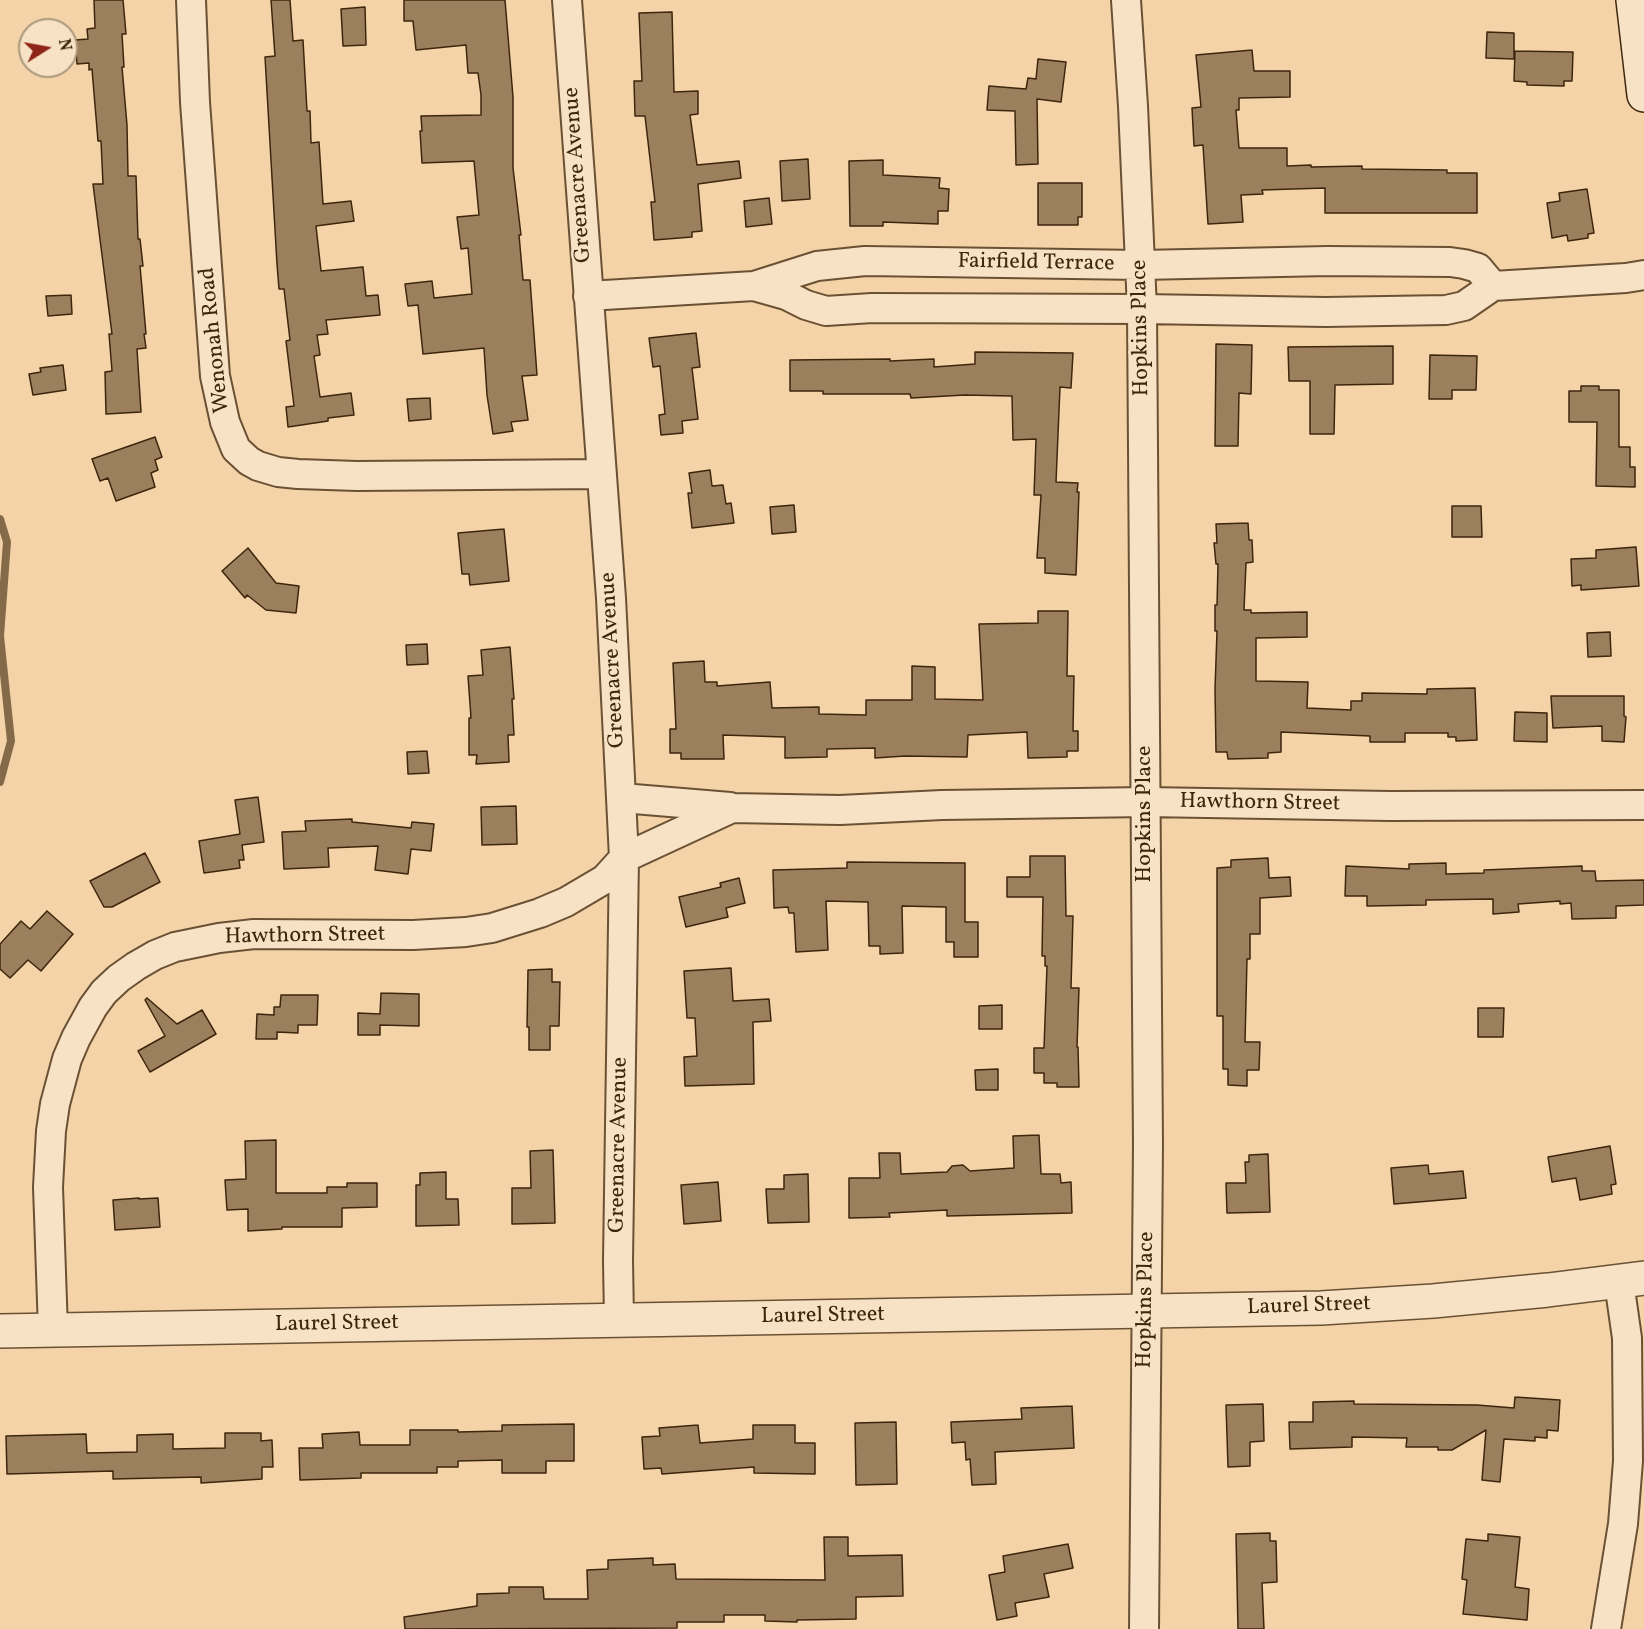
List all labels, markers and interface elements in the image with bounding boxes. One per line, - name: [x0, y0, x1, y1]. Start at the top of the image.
- north arrow: [18, 18, 78, 78]
- text: N: [52, 37, 76, 53]
- street label: Greenacre Avenue: [560, 86, 598, 264]
- street label: Fairfield Terrace: [957, 249, 1115, 279]
- street label: Hopkins Place: [1128, 259, 1156, 397]
- street label: Wenonah Road: [195, 266, 237, 414]
- street label: Greenacre Avenue: [596, 571, 632, 749]
- street label: Hopkins Place: [1133, 746, 1159, 882]
- street label: Hawthorn Street: [1179, 789, 1341, 819]
- street label: Hawthorn Street: [224, 922, 386, 952]
- street label: Greenacre Avenue: [605, 1057, 635, 1233]
- street label: Hopkins Place: [1133, 1231, 1161, 1369]
- street label: Laurel Street: [1247, 1292, 1371, 1322]
- street label: Laurel Street: [761, 1303, 885, 1331]
- street label: Laurel Street: [275, 1311, 399, 1339]

